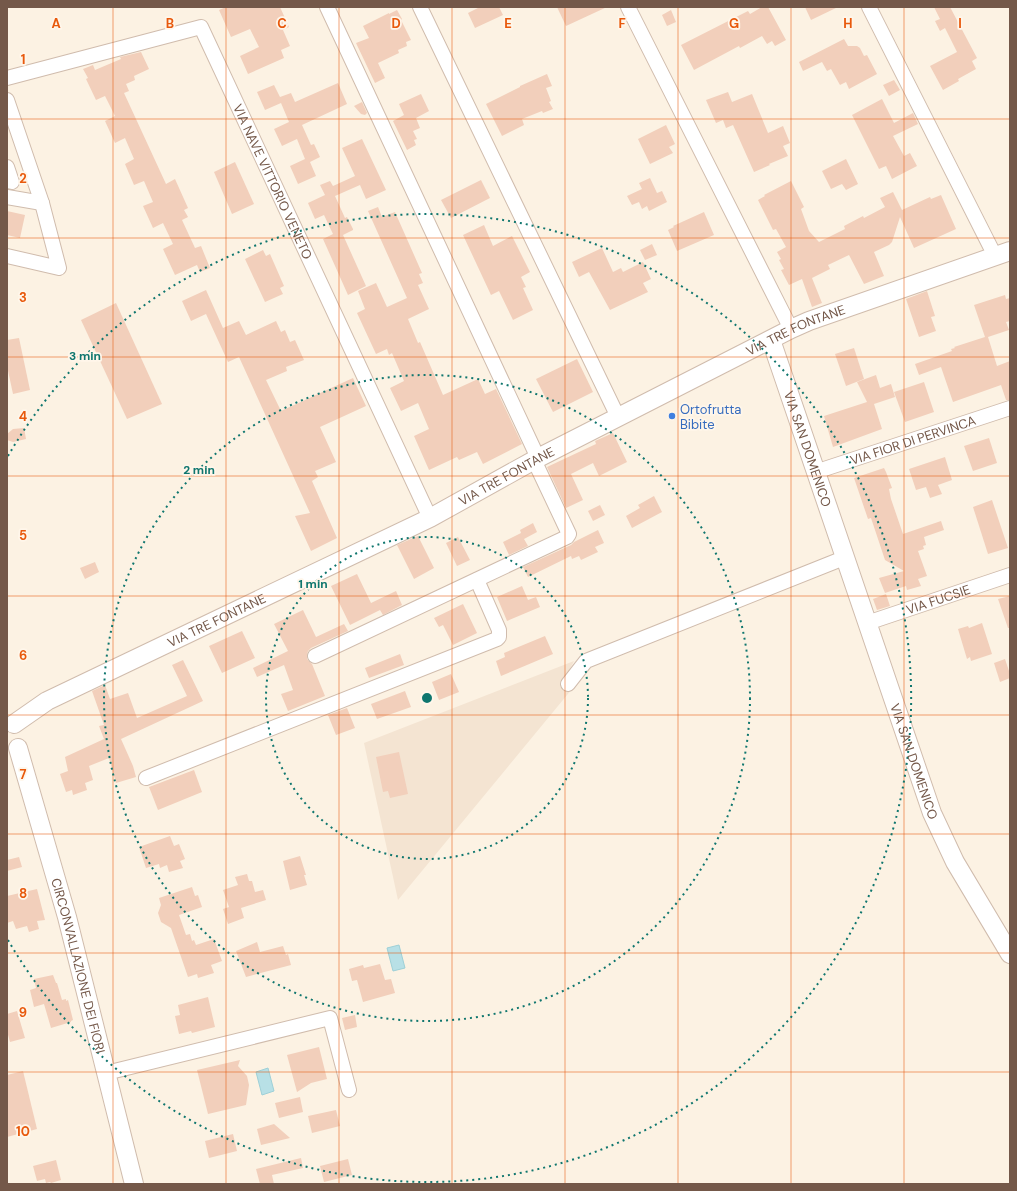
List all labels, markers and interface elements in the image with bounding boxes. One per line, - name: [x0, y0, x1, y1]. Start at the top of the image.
- text: A: [51, 15, 61, 32]
- text: B: [166, 15, 174, 32]
- text: C: [277, 15, 287, 32]
- text: D: [391, 15, 401, 32]
- text: E: [504, 15, 512, 32]
- text: F: [618, 15, 626, 32]
- text: G: [729, 15, 739, 32]
- text: H: [843, 15, 853, 32]
- text: I: [958, 15, 962, 32]
- text: 1: [21, 51, 25, 68]
- street label: VIA NAVE VITTORIO VENETO: [230, 101, 317, 262]
- text: 2: [19, 170, 27, 187]
- text: 3: [19, 289, 27, 306]
- street label: VIA TRE FONTANE: [743, 301, 847, 359]
- text: 3 min: [69, 348, 101, 364]
- street label: VIA SAN DOMENICO: [780, 389, 836, 509]
- place label: Ortofrutta Bibite: [680, 401, 741, 433]
- text: 4: [19, 408, 27, 425]
- marker: Ortofrutta Bibite: [667, 411, 677, 421]
- street label: VIA FIOR DI PERVINCA: [848, 411, 978, 468]
- street label: VIA TRE FONTANE: [455, 443, 557, 509]
- text: 2 min: [183, 462, 215, 478]
- text: 5: [19, 527, 27, 544]
- text: 1 min: [298, 576, 328, 592]
- street label: VIA FUCSIE: [904, 580, 972, 618]
- street label: VIA TRE FONTANE: [164, 589, 268, 651]
- text: 6: [19, 647, 27, 664]
- centre of rings: [420, 691, 434, 705]
- street label: VIA SAN DOMENICO: [887, 701, 942, 822]
- text: 7: [20, 766, 27, 783]
- street label: CIRCONVALLAZIONE DEI FIORI: [48, 876, 109, 1055]
- text: 8: [19, 885, 27, 902]
- text: 9: [19, 1004, 27, 1021]
- text: 10: [16, 1123, 30, 1140]

